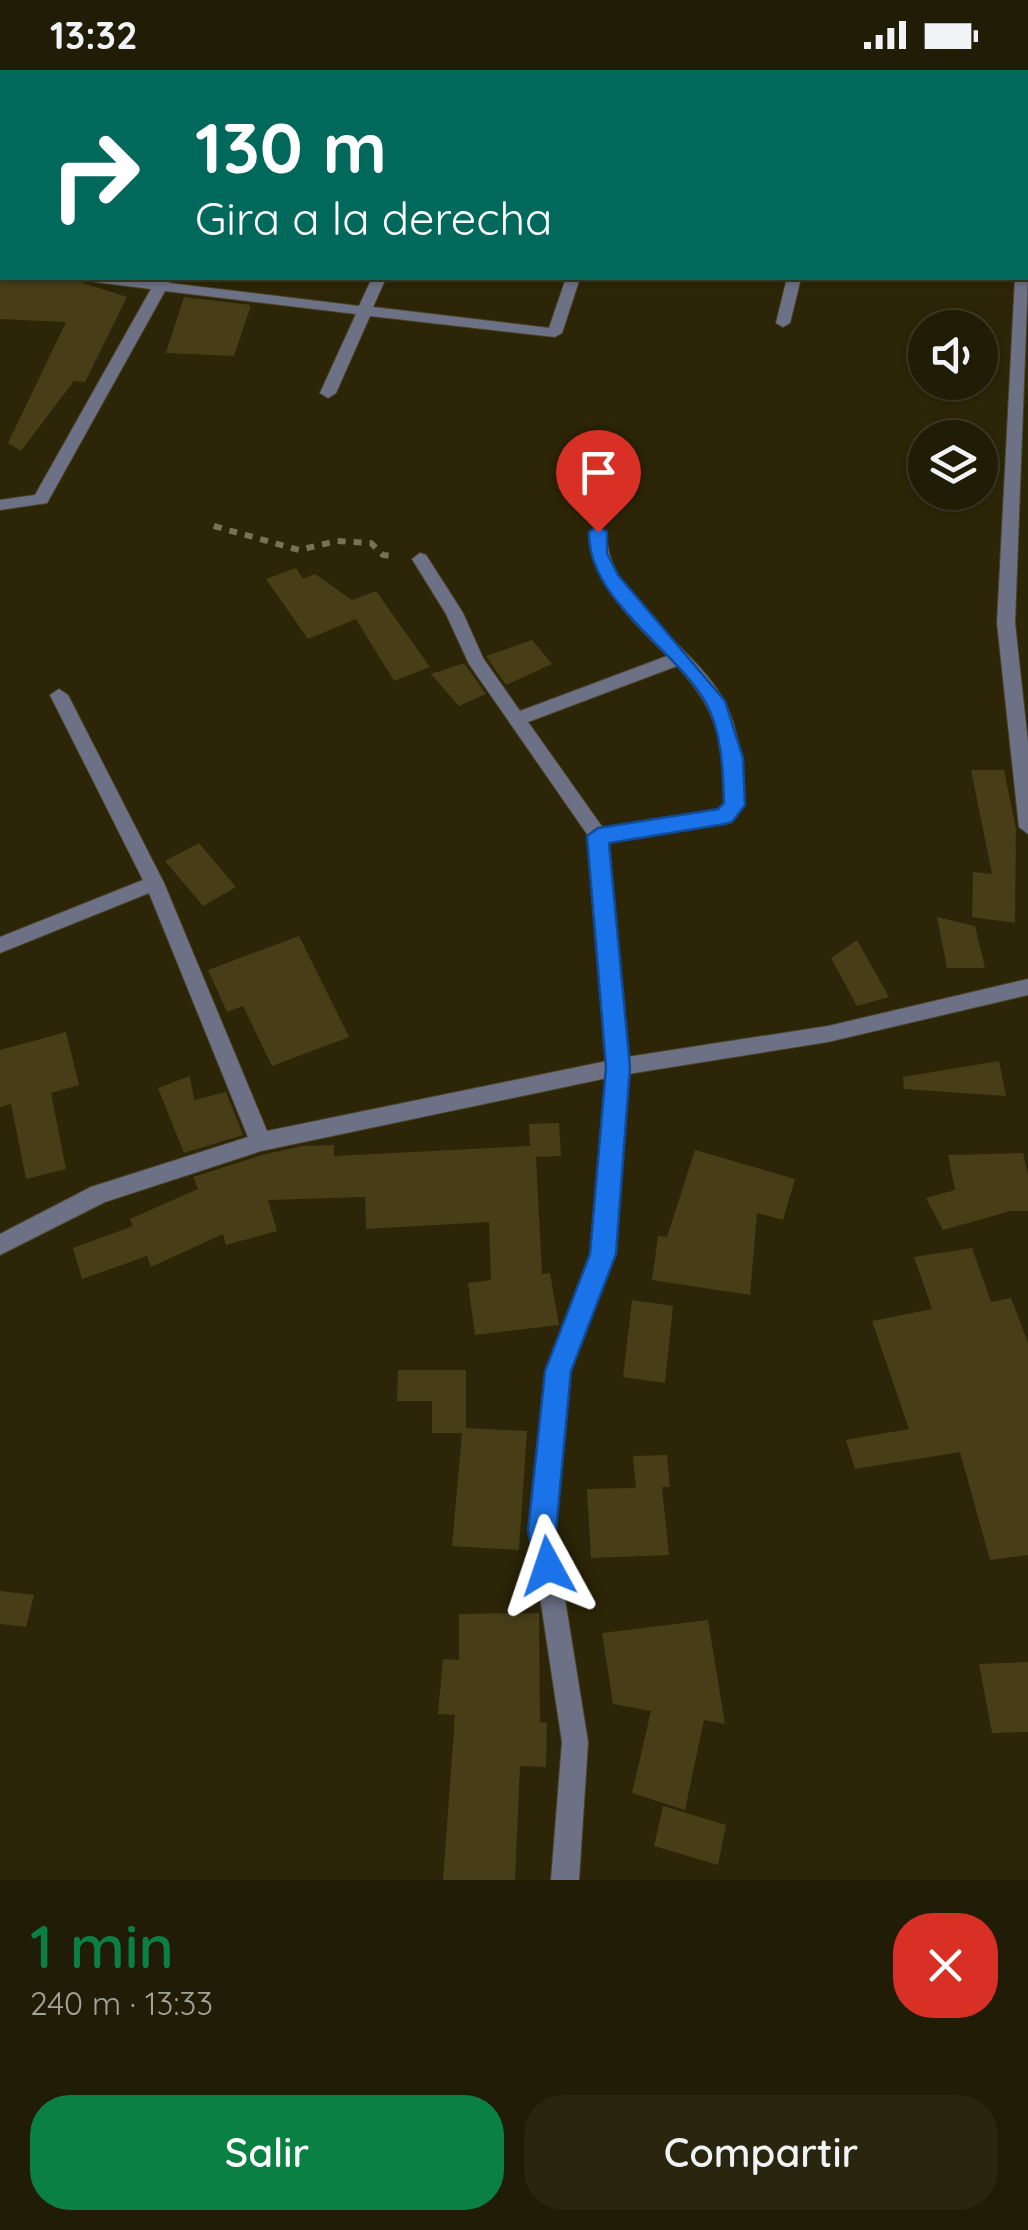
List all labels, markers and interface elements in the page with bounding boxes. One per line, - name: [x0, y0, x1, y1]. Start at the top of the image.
- text: 13:32: [50, 11, 138, 59]
- text: 130 m: [195, 103, 387, 191]
- icon: right: [30, 110, 160, 240]
- text: Gira a la derecha: [195, 190, 552, 246]
- map controls: [908, 310, 998, 510]
- button: sound: [908, 310, 998, 400]
- button: layers: [908, 420, 998, 510]
- pin: [556, 430, 641, 533]
- icon: arrive: [571, 445, 626, 500]
- position arrow: [496, 1514, 600, 1618]
- text: 1 min: [30, 1908, 174, 1983]
- button: close: [893, 1913, 998, 2018]
- text: 240 m · 13:33: [30, 1983, 213, 2023]
- button: Salir: [30, 2095, 504, 2210]
- button: Compartir: [524, 2095, 998, 2210]

